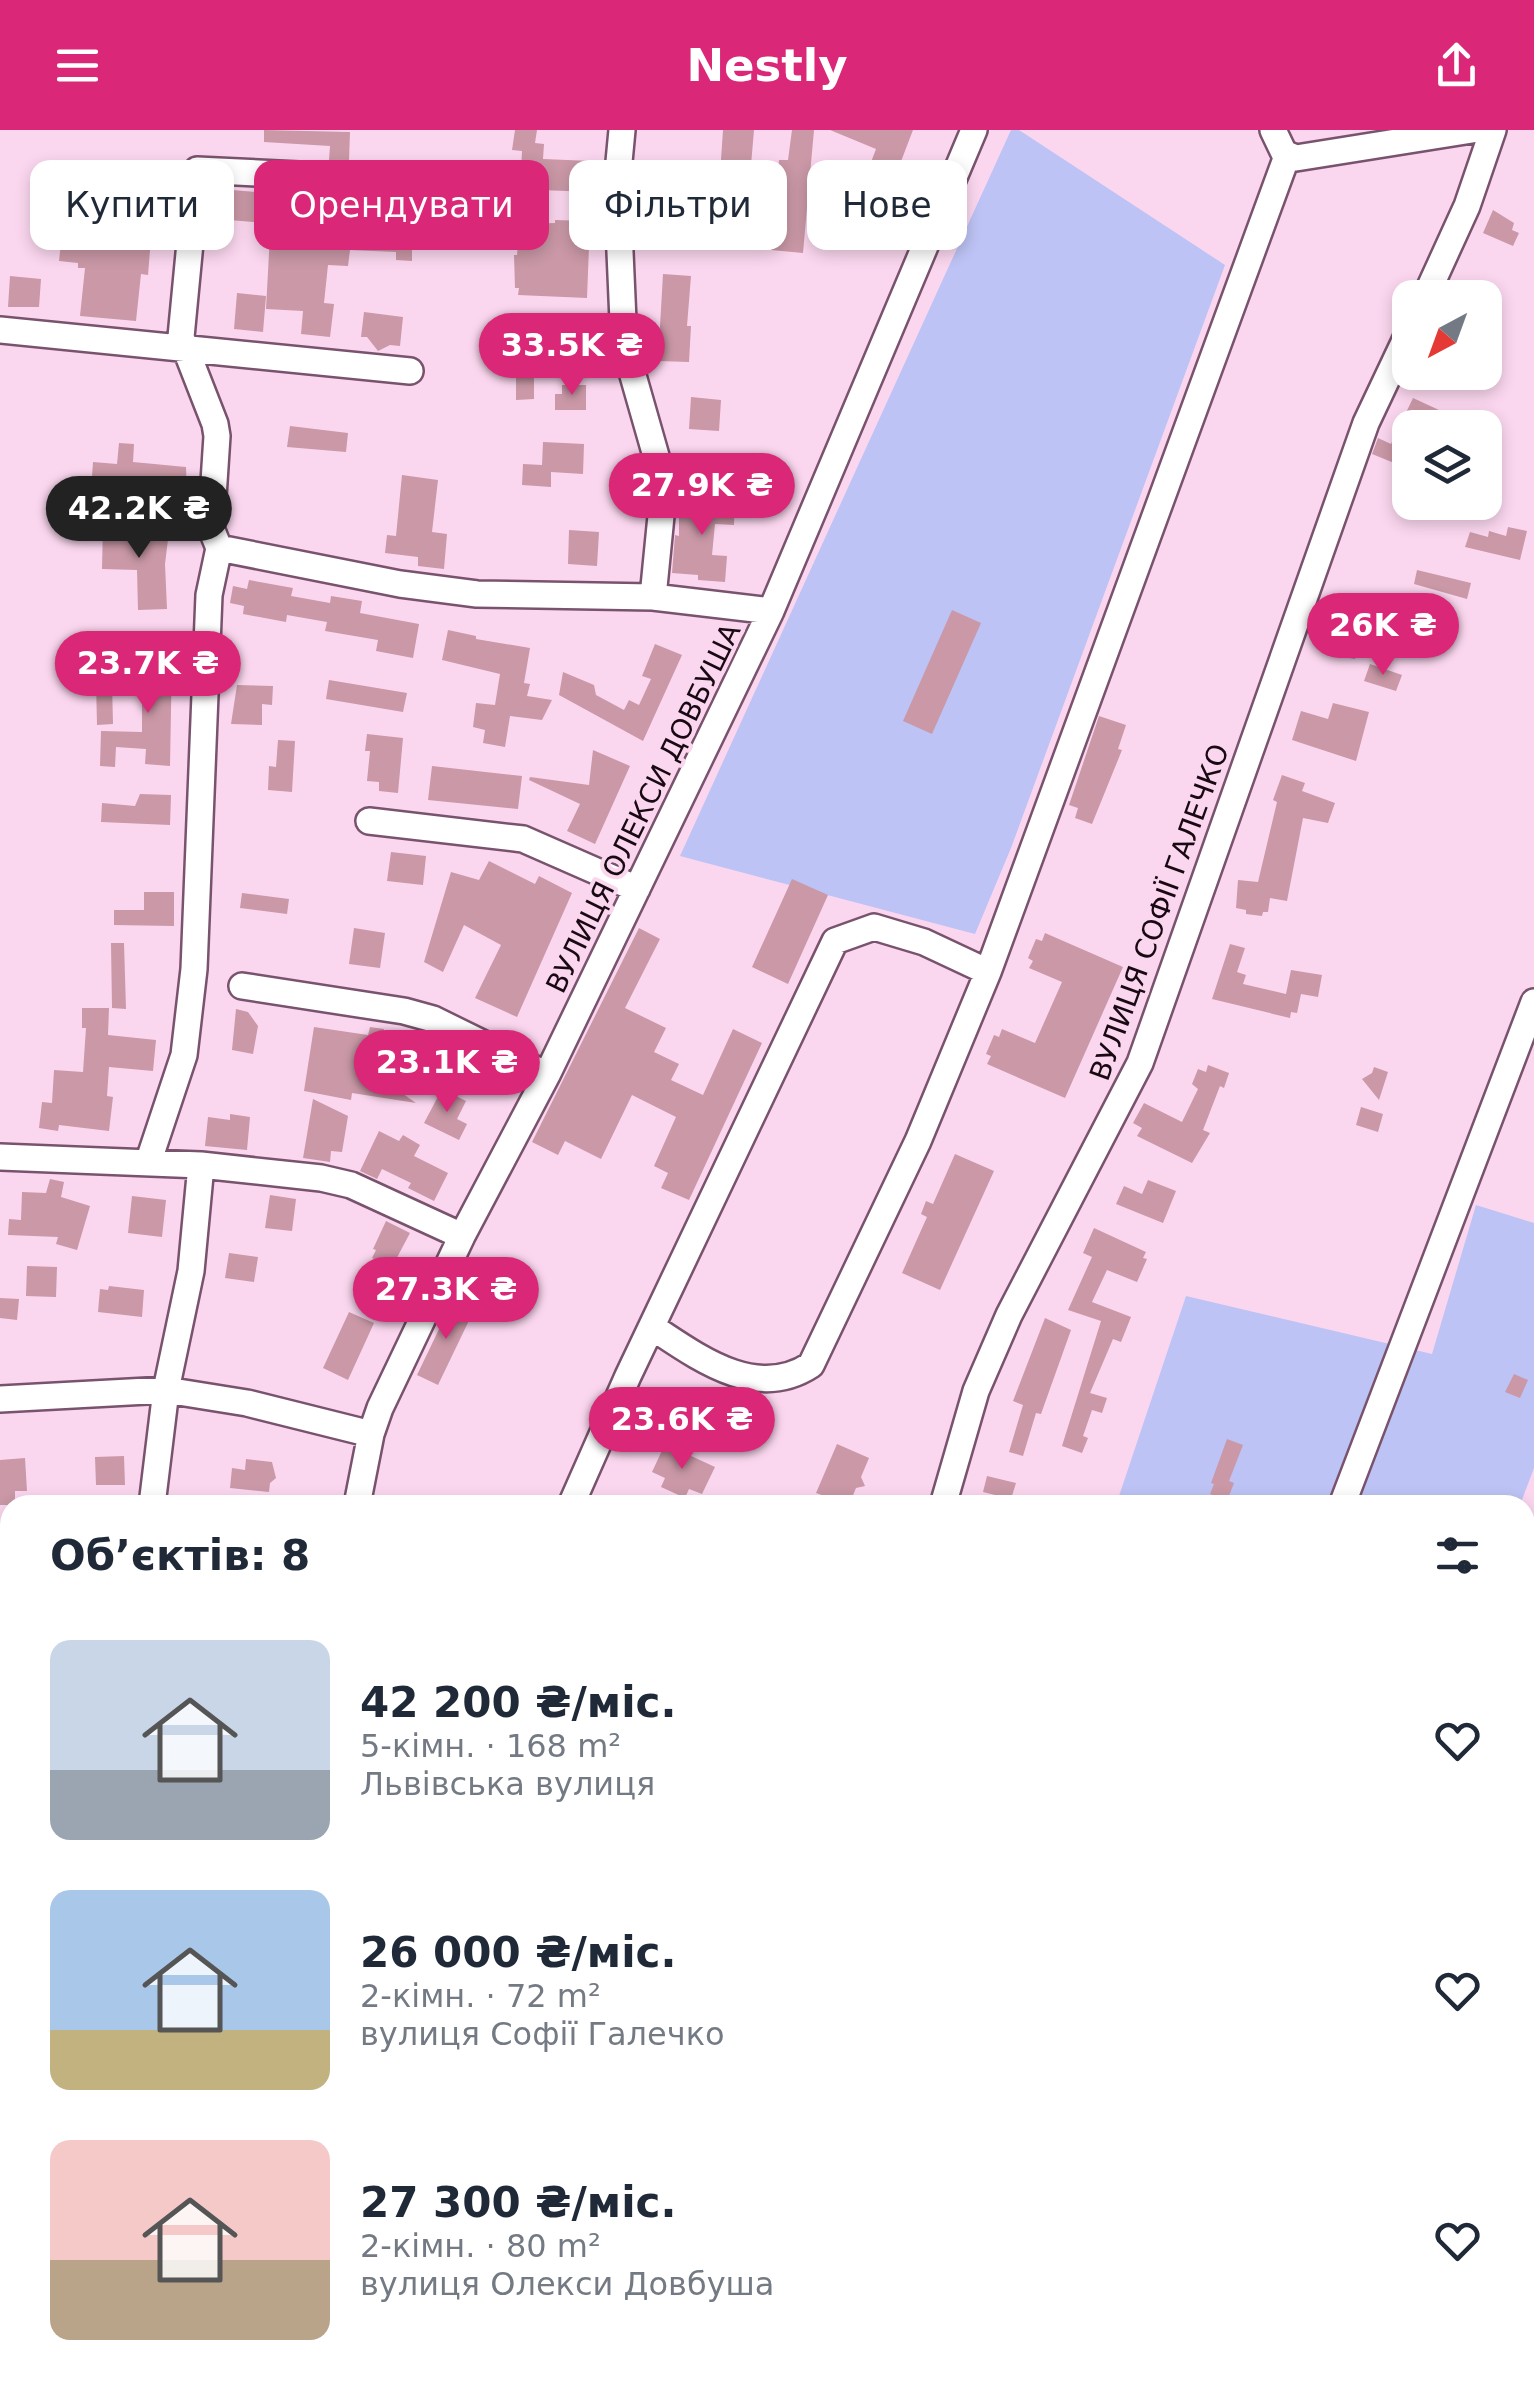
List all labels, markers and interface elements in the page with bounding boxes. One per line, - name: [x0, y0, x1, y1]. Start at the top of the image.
- icon: menu: [50, 38, 105, 93]
- icon: share: [1429, 38, 1484, 93]
- text: Nestly: [686, 39, 848, 92]
- chip: Купити: [30, 160, 234, 250]
- chip: Орендувати: [254, 160, 549, 250]
- chip: Фільтри: [569, 160, 787, 250]
- chip: Нове: [807, 160, 967, 250]
- north arrow: [1392, 280, 1502, 390]
- map controls: [1392, 280, 1502, 520]
- pin: 33.5K ₴: [480, 313, 664, 398]
- text: 33.5K ₴: [501, 326, 643, 364]
- button: layers: [1392, 410, 1502, 520]
- pin: 27.9K ₴: [610, 453, 794, 538]
- text: 27.9K ₴: [631, 466, 773, 504]
- pin: 42.2K ₴: [47, 476, 231, 561]
- text: 42.2K ₴: [68, 489, 210, 527]
- pin: 26K ₴: [1313, 593, 1453, 678]
- text: 26K ₴: [1329, 606, 1437, 644]
- street label: ВУЛИЦЯ ОЛЕКСИ ДОВБУША: [539, 618, 747, 998]
- pin: 23.7K ₴: [56, 631, 240, 716]
- text: 23.7K ₴: [77, 644, 219, 682]
- street label: ВУЛИЦЯ СОФІЇ ГАЛЕЧКО: [1083, 739, 1236, 1085]
- pin: 23.1K ₴: [355, 1030, 539, 1115]
- text: 23.1K ₴: [376, 1043, 518, 1081]
- pin: 27.3K ₴: [354, 1257, 538, 1342]
- text: 27.3K ₴: [375, 1270, 517, 1308]
- pin: 23.6K ₴: [590, 1387, 774, 1472]
- text: 23.6K ₴: [611, 1400, 753, 1438]
- icon: filters: [1430, 1528, 1485, 1583]
- text: Об’єктів: 8: [50, 1531, 310, 1580]
- text: 42 200 ₴/міс.: [360, 1678, 676, 1727]
- icon: home: [130, 1680, 250, 1800]
- icon: heart: [1430, 1713, 1485, 1768]
- text: 5-кімн. · 168 m²: [360, 1727, 621, 1765]
- text: Львівська вулиця: [360, 1765, 655, 1803]
- text: 26 000 ₴/міс.: [360, 1928, 676, 1977]
- icon: home: [130, 1930, 250, 2050]
- icon: heart: [1430, 1963, 1485, 2018]
- text: 2-кімн. · 72 m²: [360, 1977, 601, 2015]
- text: вулиця Софії Галечко: [360, 2015, 725, 2053]
- text: 27 300 ₴/міс.: [360, 2178, 676, 2227]
- icon: home: [130, 2180, 250, 2300]
- icon: heart: [1430, 2213, 1485, 2268]
- text: 2-кімн. · 80 m²: [360, 2227, 601, 2265]
- text: вулиця Олекси Довбуша: [360, 2265, 774, 2303]

